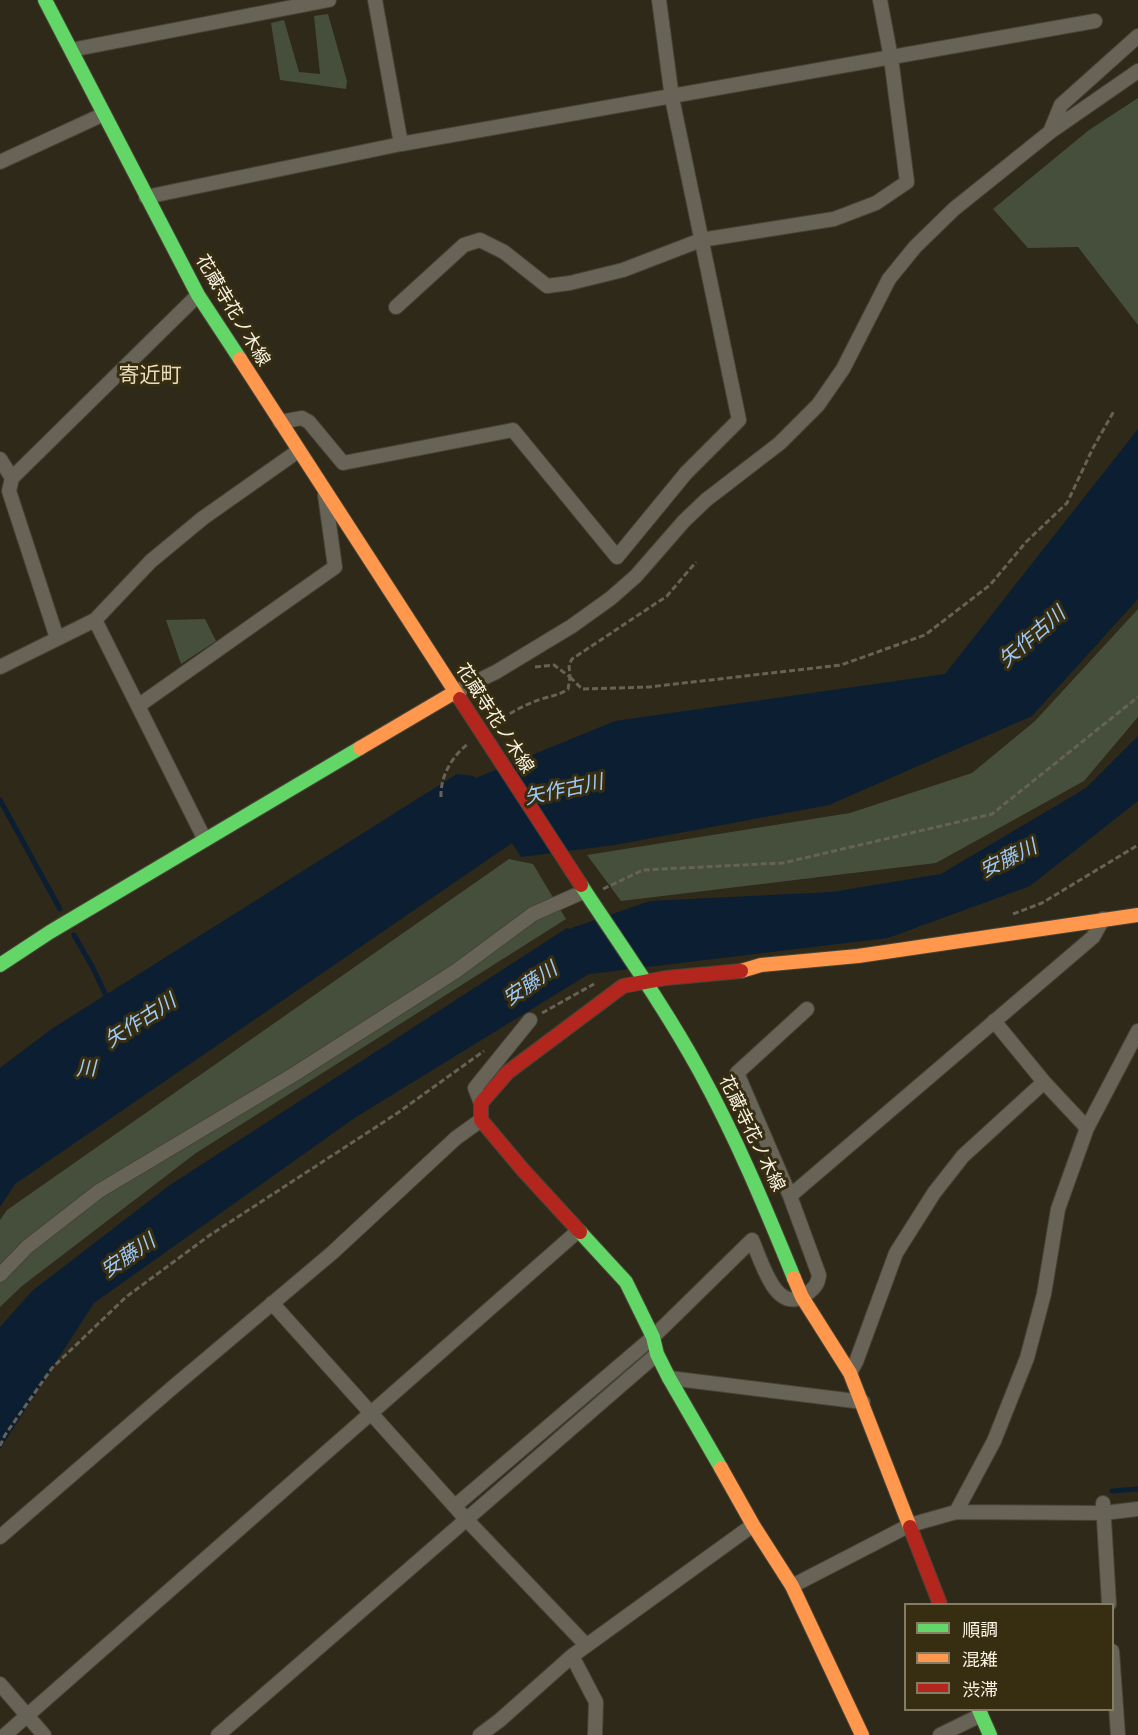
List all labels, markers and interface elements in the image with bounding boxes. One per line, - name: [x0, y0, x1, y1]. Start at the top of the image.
- street label: 花蔵寺花ノ木線: [190, 251, 274, 371]
- district label: 寄近町: [119, 364, 181, 390]
- water label: 矢作古川: [995, 603, 1071, 673]
- street label: 花蔵寺花ノ木線: [451, 660, 537, 778]
- water label: 矢作古川: [522, 771, 606, 811]
- water label: 安藤川: [977, 836, 1041, 884]
- water label: 安藤川: [499, 958, 563, 1012]
- water label: 矢作古川: [101, 990, 181, 1054]
- water label: 川: [76, 1058, 96, 1082]
- street label: 花蔵寺花ノ木線: [714, 1073, 788, 1195]
- water label: 安藤川: [97, 1230, 161, 1284]
- legend: [904, 1603, 1114, 1711]
- text: 順調: [962, 1620, 998, 1641]
- text: 混雑: [962, 1650, 998, 1671]
- text: 渋滞: [962, 1680, 998, 1701]

